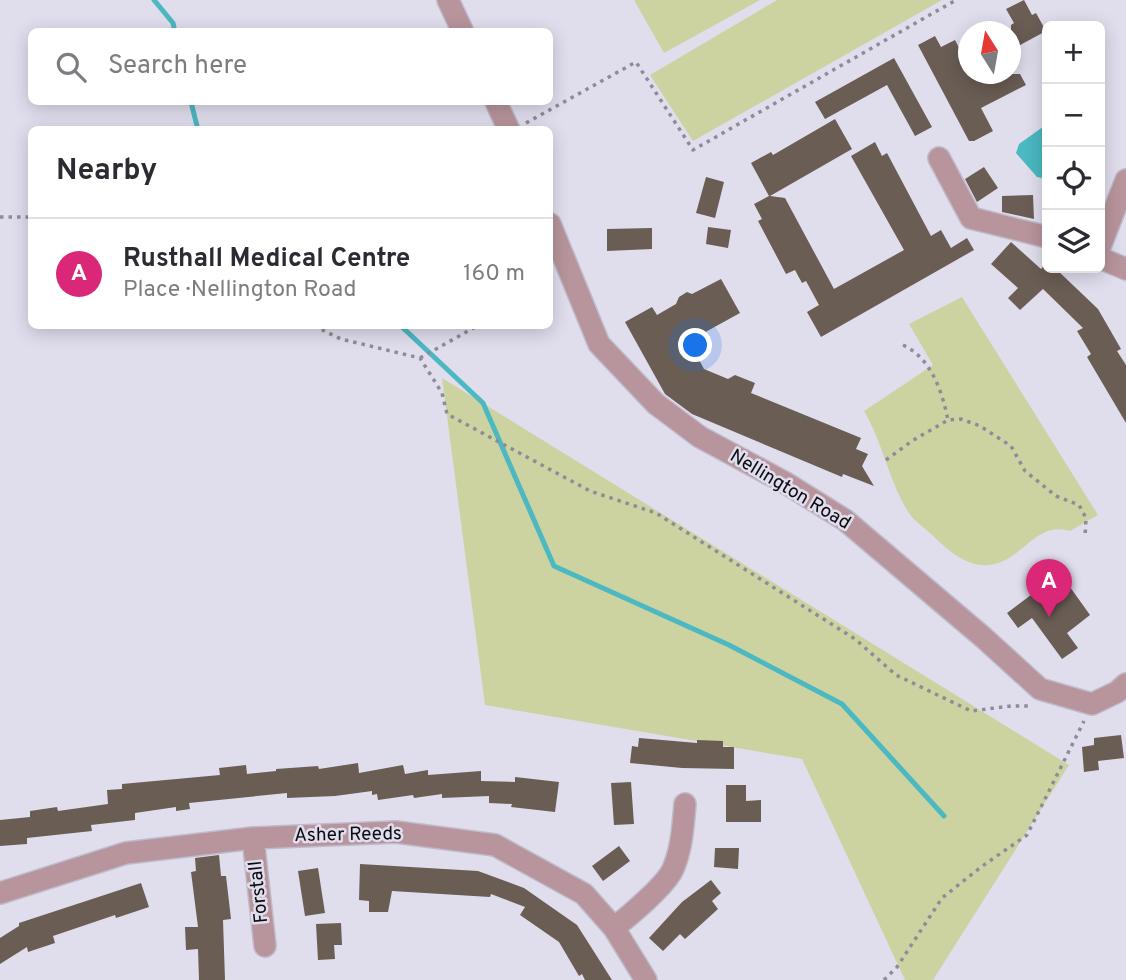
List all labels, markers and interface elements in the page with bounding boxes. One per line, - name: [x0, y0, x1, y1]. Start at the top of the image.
- north arrow: [958, 21, 1021, 84]
- map controls: [1042, 21, 1105, 273]
- button: +: [1042, 21, 1105, 84]
- search box: [28, 28, 553, 105]
- icon: search: [52, 48, 90, 86]
- text: Search here: [108, 50, 247, 83]
- button: −: [1042, 84, 1105, 147]
- button: locate: [1042, 147, 1105, 210]
- text: Nearby: [56, 153, 157, 190]
- button: layers: [1042, 210, 1105, 273]
- text: Rusthall Medical Centre: [123, 243, 410, 276]
- text: A: [71, 260, 87, 289]
- text: 160 m: [463, 260, 525, 289]
- text: Place · Nellington Road: [123, 276, 356, 305]
- your location: [678, 328, 712, 362]
- street label: Nellington Road: [725, 444, 855, 536]
- pin: A: [1026, 559, 1072, 617]
- street label: Asher Reeds: [294, 822, 402, 848]
- street label: Forstall: [244, 860, 274, 924]

